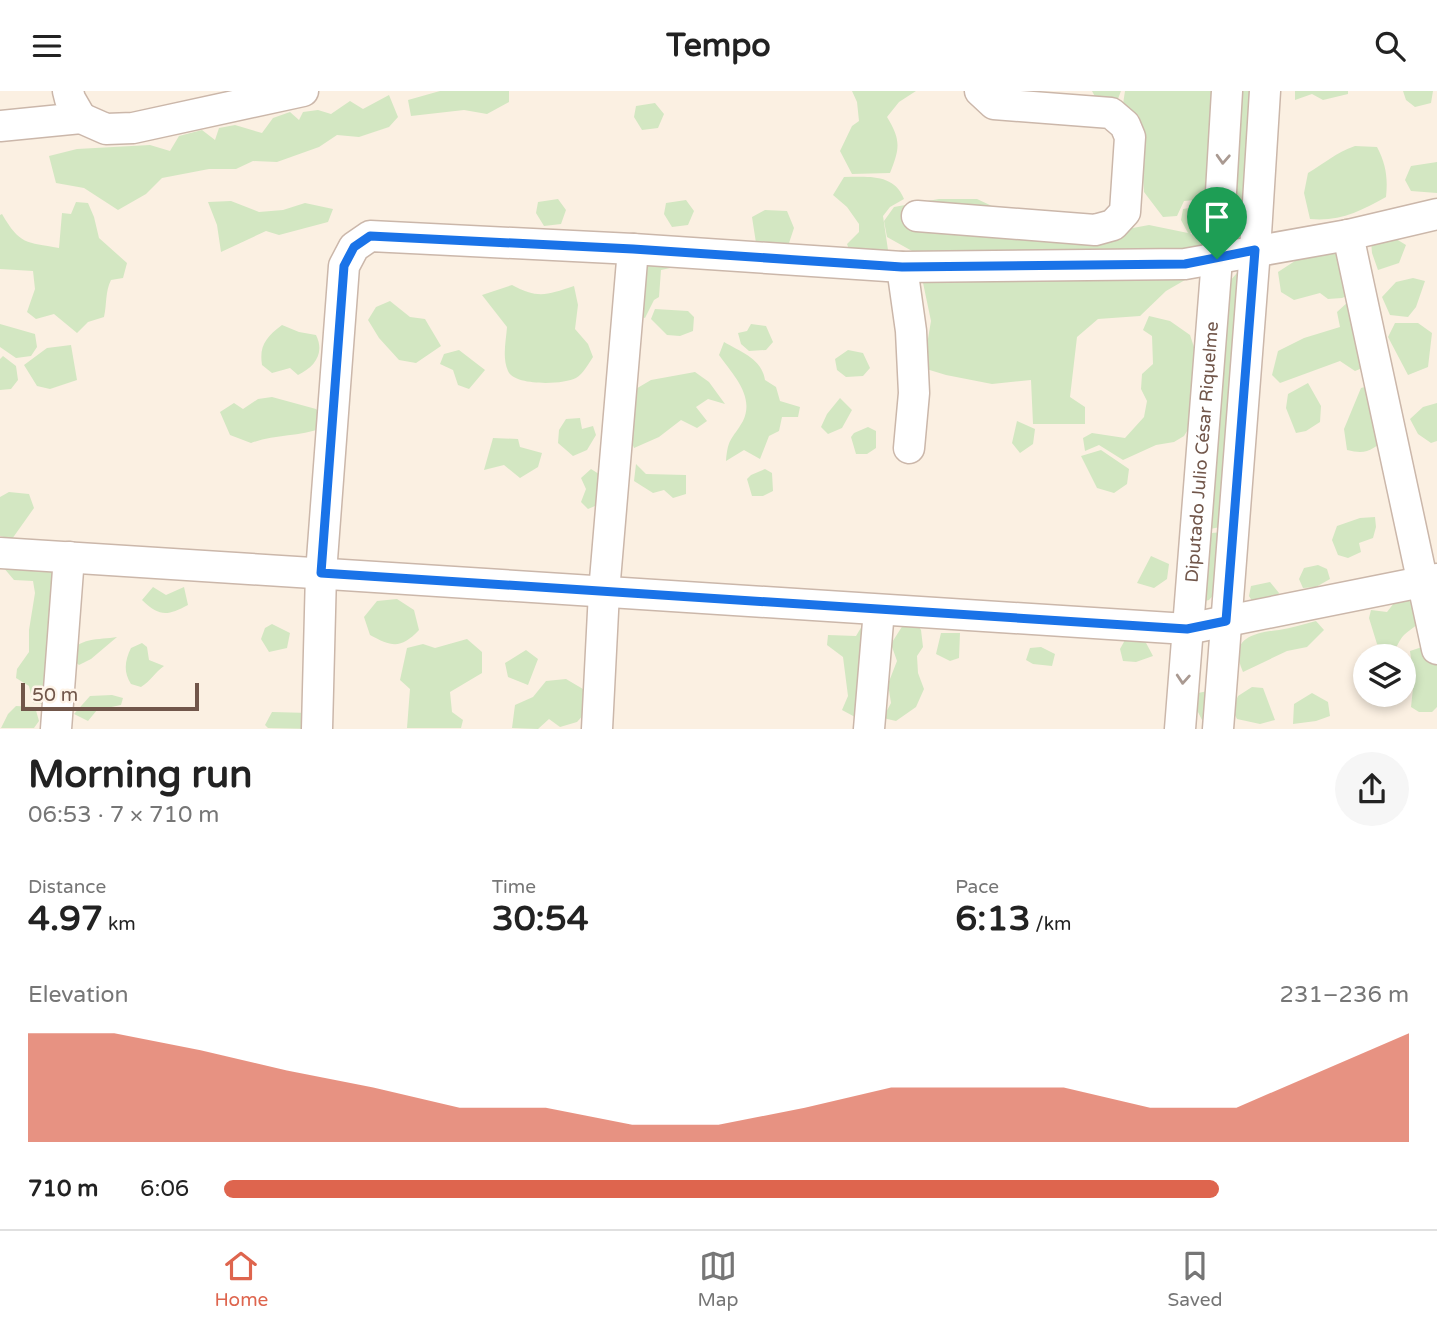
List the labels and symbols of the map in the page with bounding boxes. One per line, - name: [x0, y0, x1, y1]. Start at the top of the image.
- one-way arrow: [1216, 154, 1231, 165]
- pin: [1187, 187, 1247, 259]
- street label: Diputado Julio César Riquelme: [1181, 320, 1223, 583]
- one-way arrow: [1176, 674, 1191, 685]
- scale bar: [21, 680, 200, 711]

